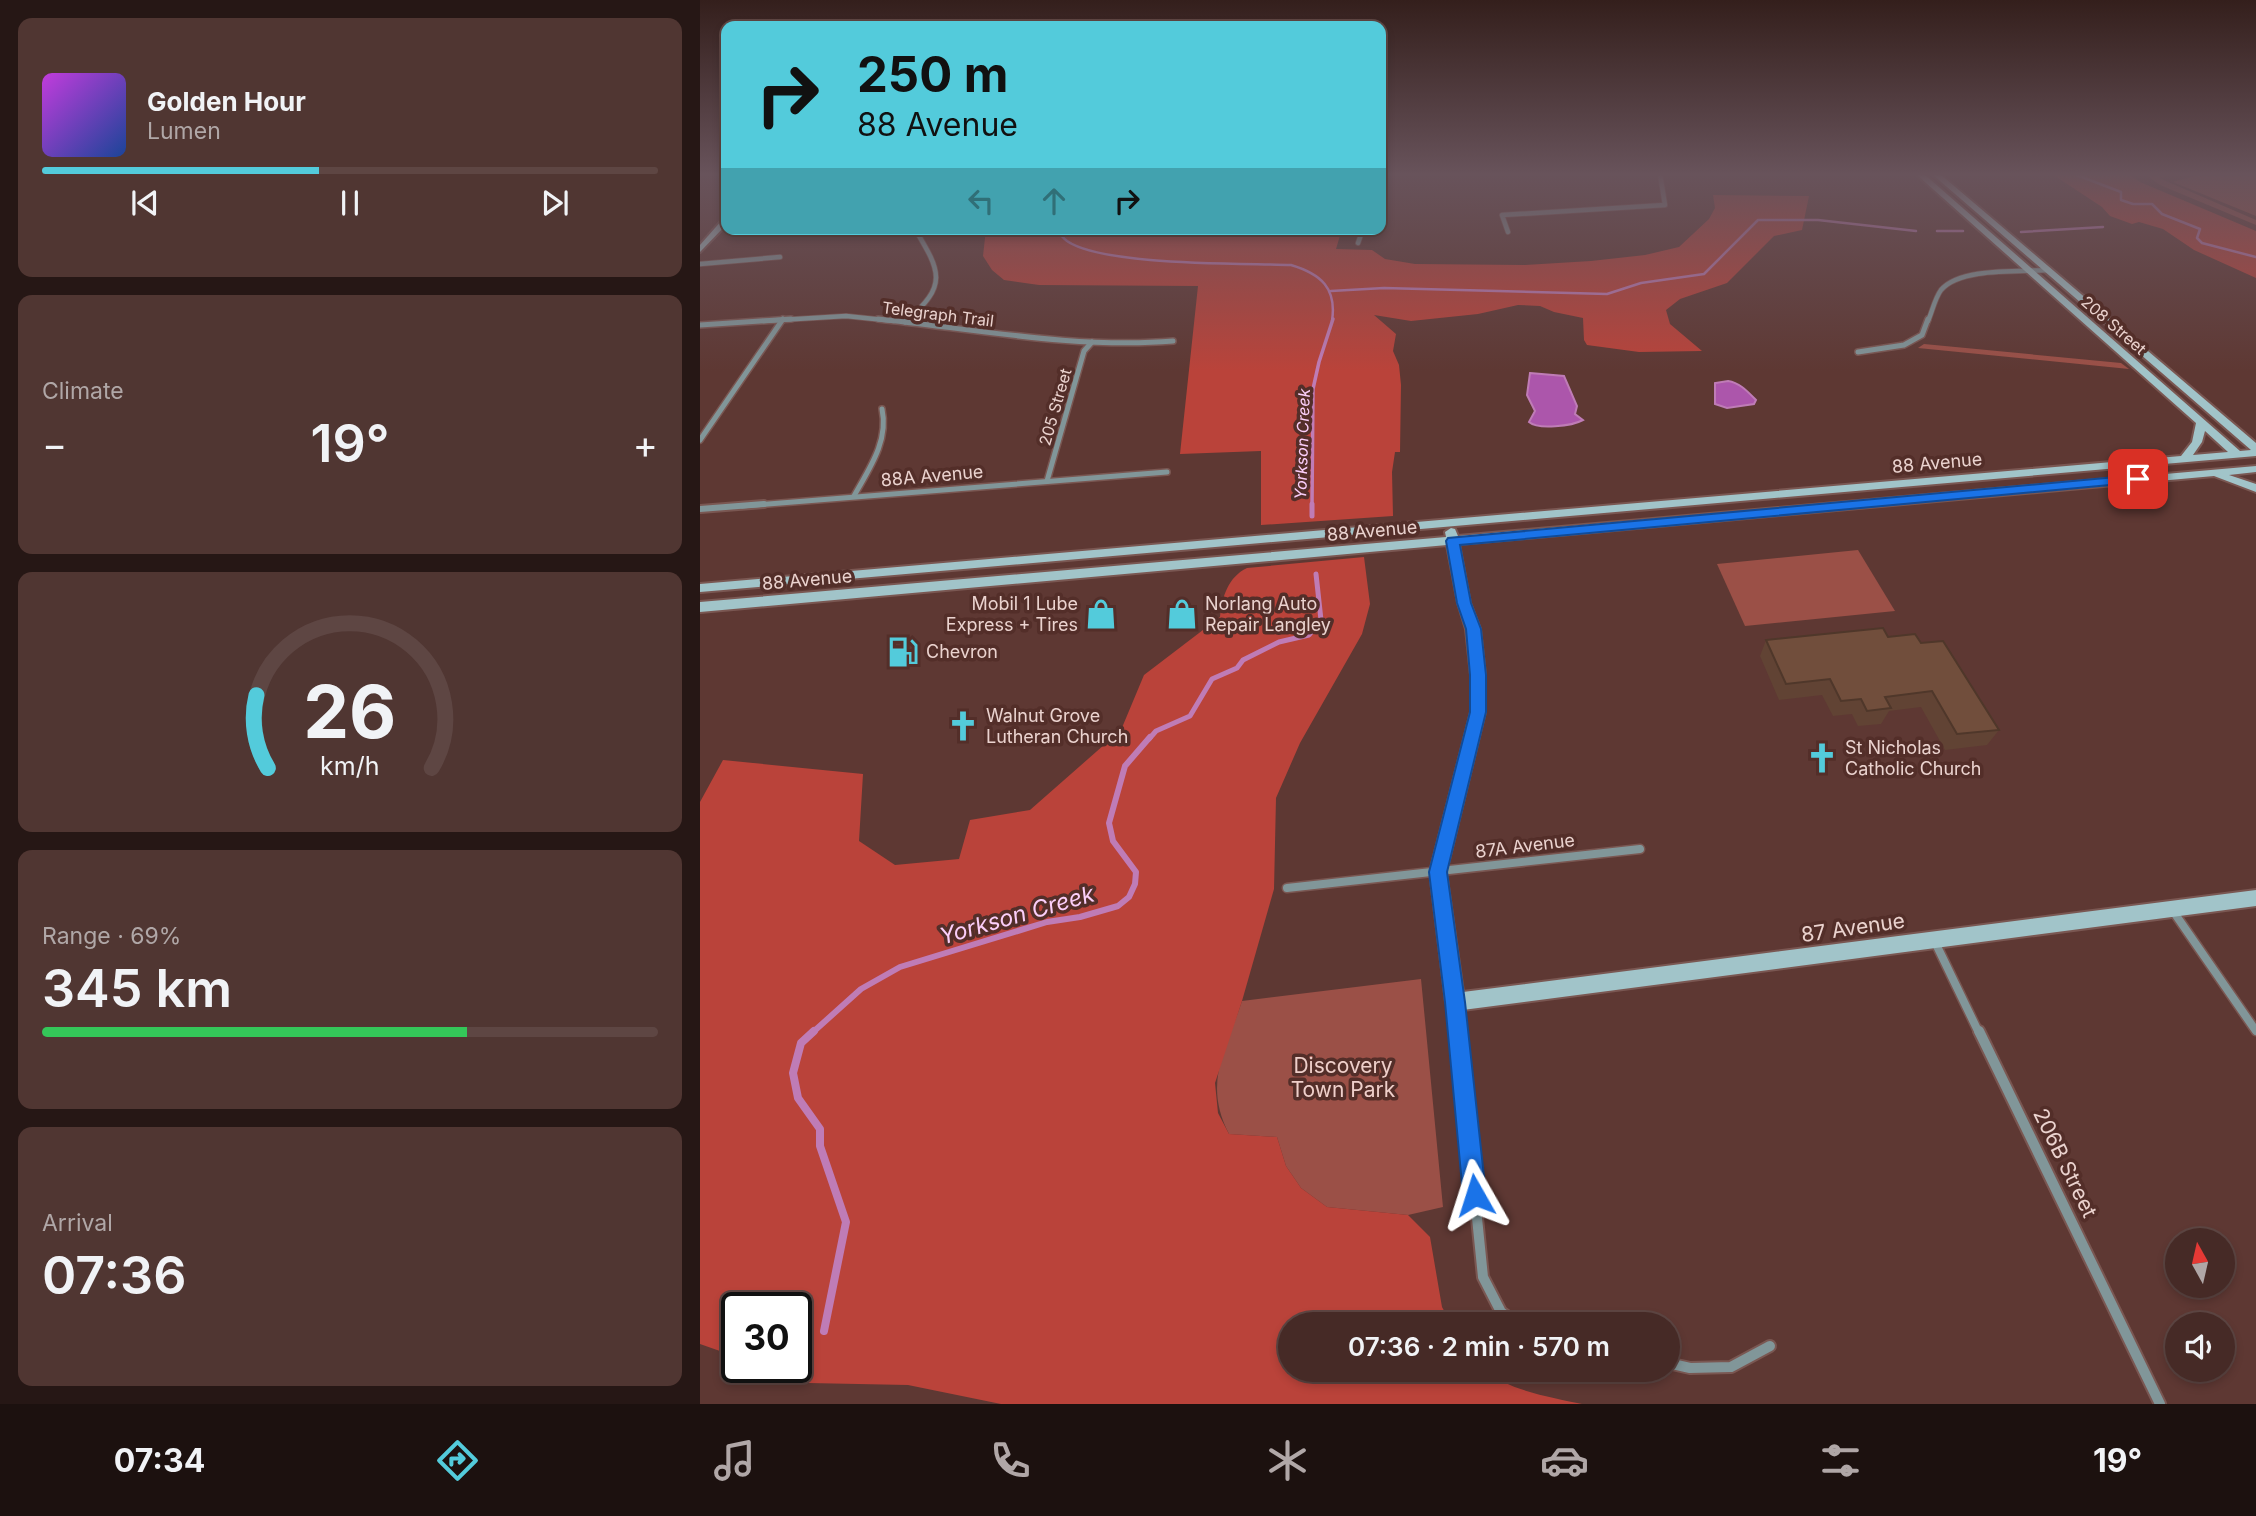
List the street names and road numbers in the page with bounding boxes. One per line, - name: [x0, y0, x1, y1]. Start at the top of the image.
- street label: 208 Street: [2077, 291, 2151, 359]
- street label: Telegraph Trail: [881, 297, 995, 331]
- street label: 205 Street: [1034, 366, 1076, 448]
- street label: 88 Avenue: [1891, 448, 1983, 477]
- street label: 88A Avenue: [880, 461, 984, 490]
- street label: 88 Avenue: [1326, 516, 1418, 545]
- street label: 88 Avenue: [761, 565, 853, 594]
- street label: 87A Avenue: [1474, 829, 1576, 862]
- street label: 87 Avenue: [1799, 908, 1906, 947]
- street label: 206B Street: [2028, 1104, 2103, 1221]

